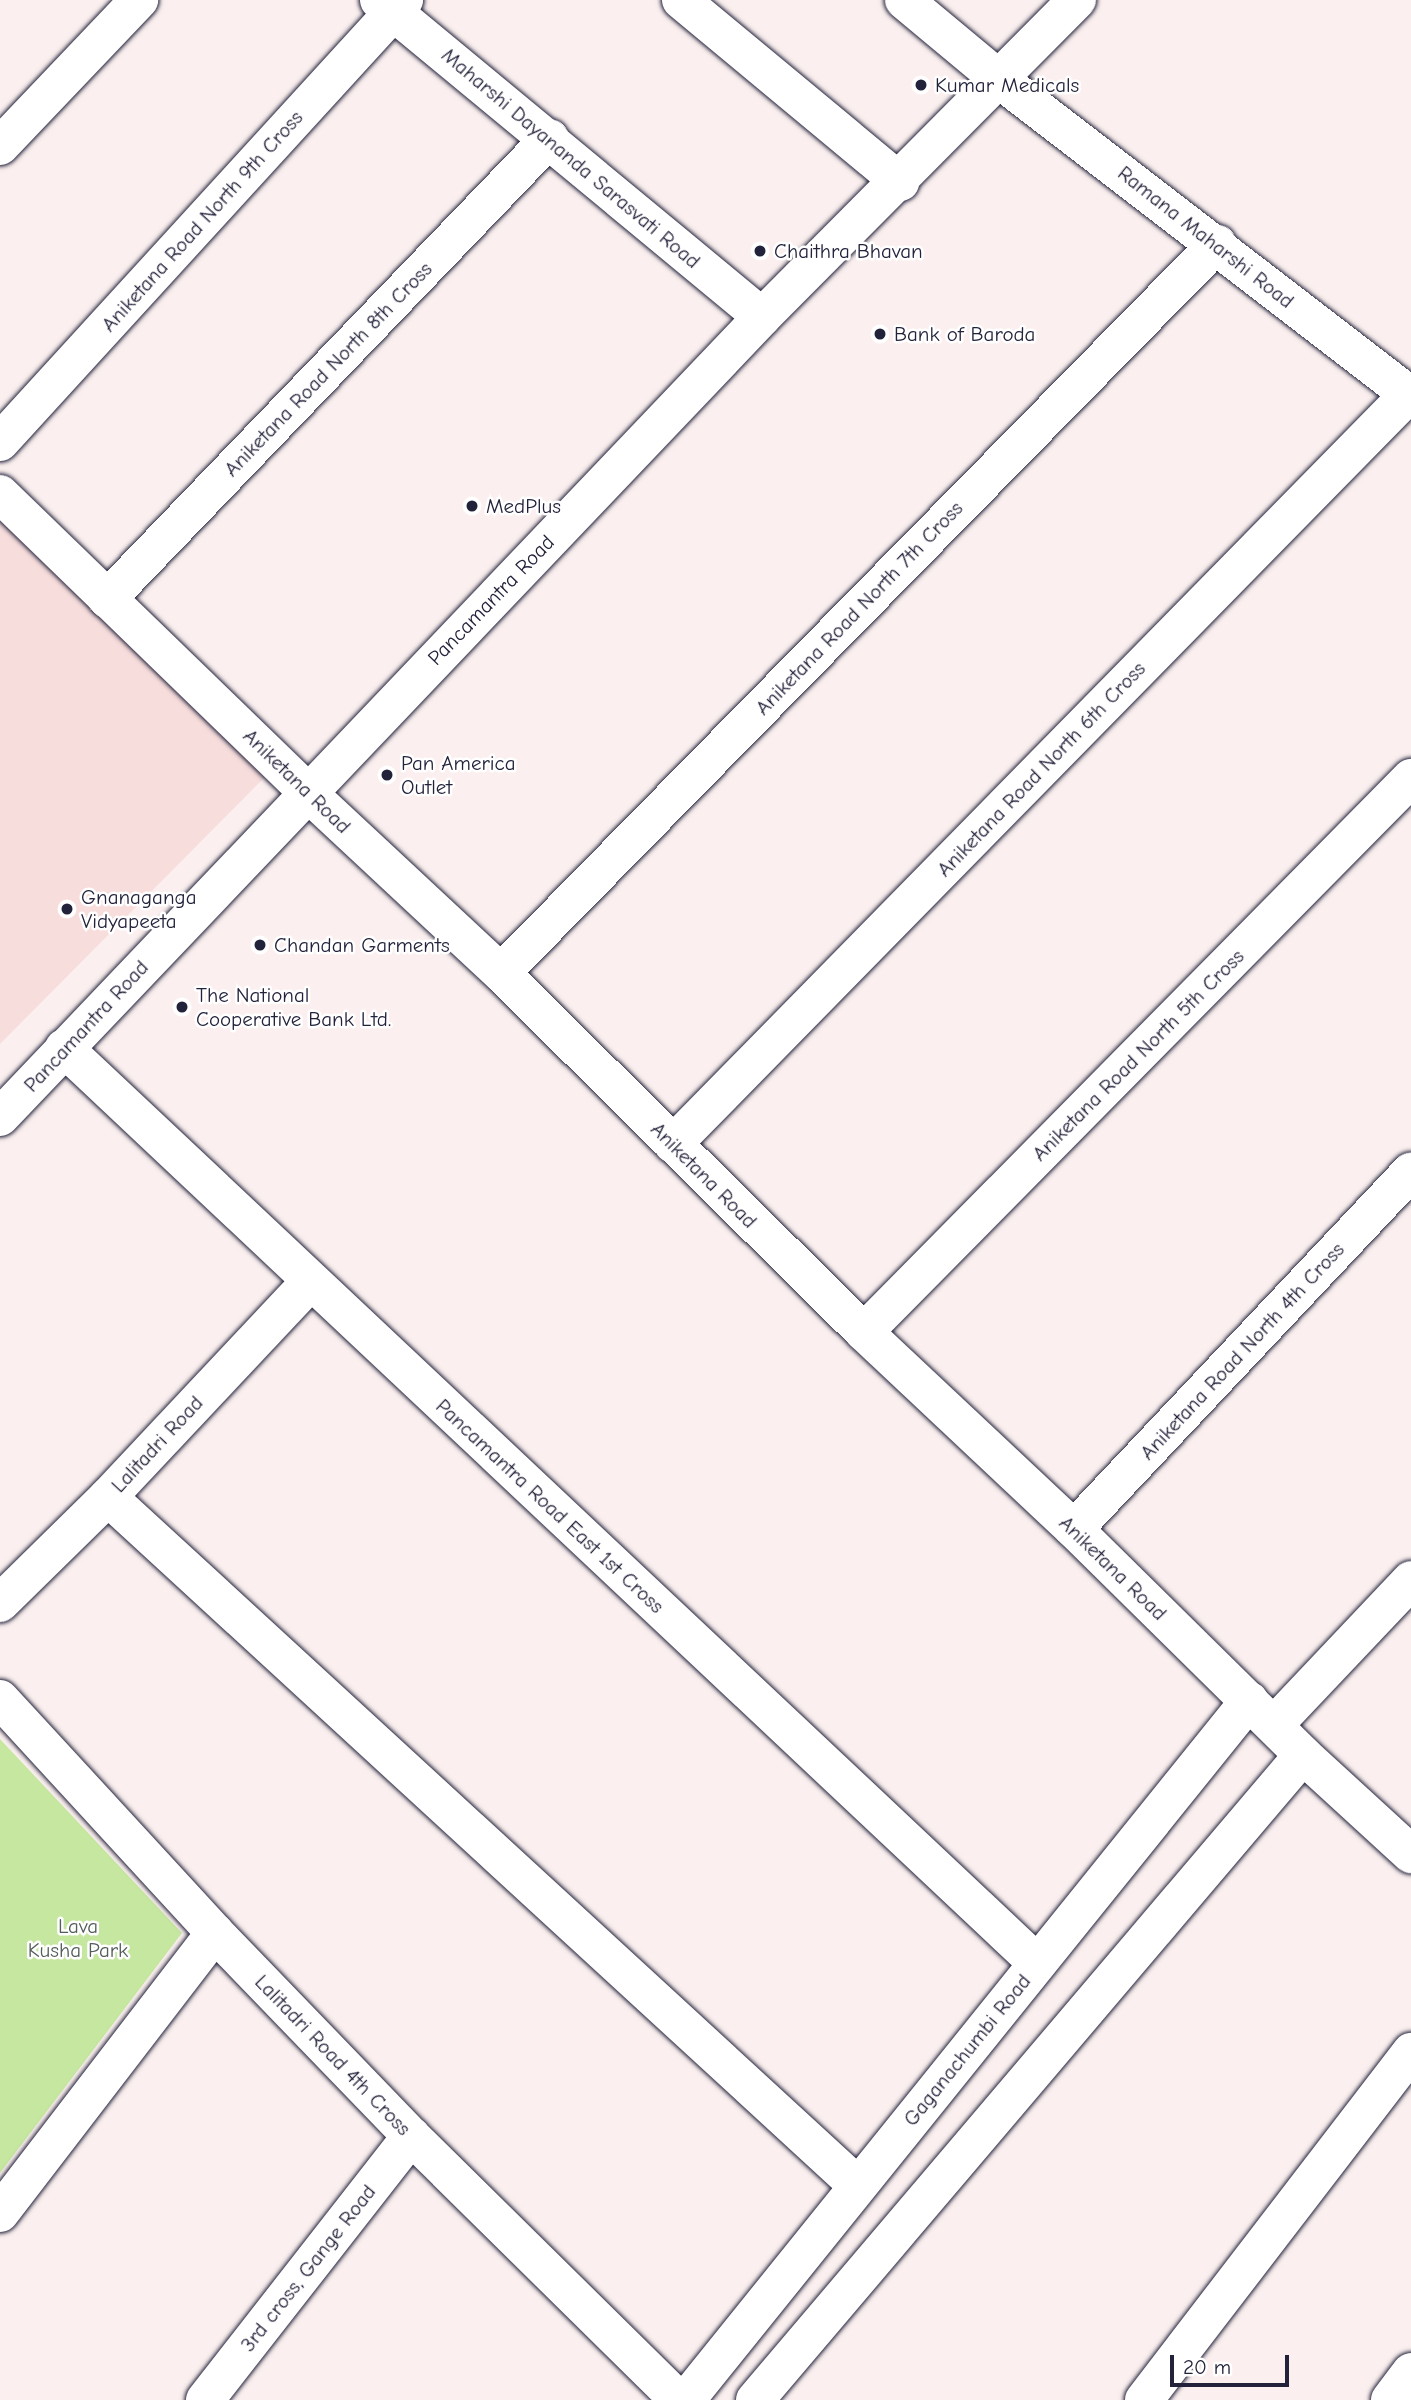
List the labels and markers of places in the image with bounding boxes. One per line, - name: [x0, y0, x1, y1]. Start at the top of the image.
- place label: Kumar Medicals: [935, 72, 1079, 98]
- marker: Kumar Medicals: [913, 77, 929, 93]
- place label: Chaithra Bhavan: [774, 238, 923, 264]
- marker: Chaithra Bhavan: [752, 243, 768, 259]
- place label: Bank of Baroda: [894, 321, 1035, 347]
- marker: Bank of Baroda: [872, 326, 888, 342]
- place label: MedPlus: [486, 493, 561, 519]
- marker: MedPlus: [464, 498, 480, 514]
- place label: Pan America Outlet: [401, 750, 515, 800]
- marker: Pan America Outlet: [379, 767, 395, 783]
- place label: Gnanaganga Vidyapeeta: [81, 884, 196, 934]
- marker: Gnanaganga Vidyapeeta: [59, 901, 75, 917]
- place label: Chandan Garments: [274, 932, 450, 958]
- marker: Chandan Garments: [252, 937, 268, 953]
- place label: The National Cooperative Bank Ltd.: [196, 982, 391, 1032]
- marker: The National Cooperative Bank Ltd.: [174, 999, 190, 1015]

